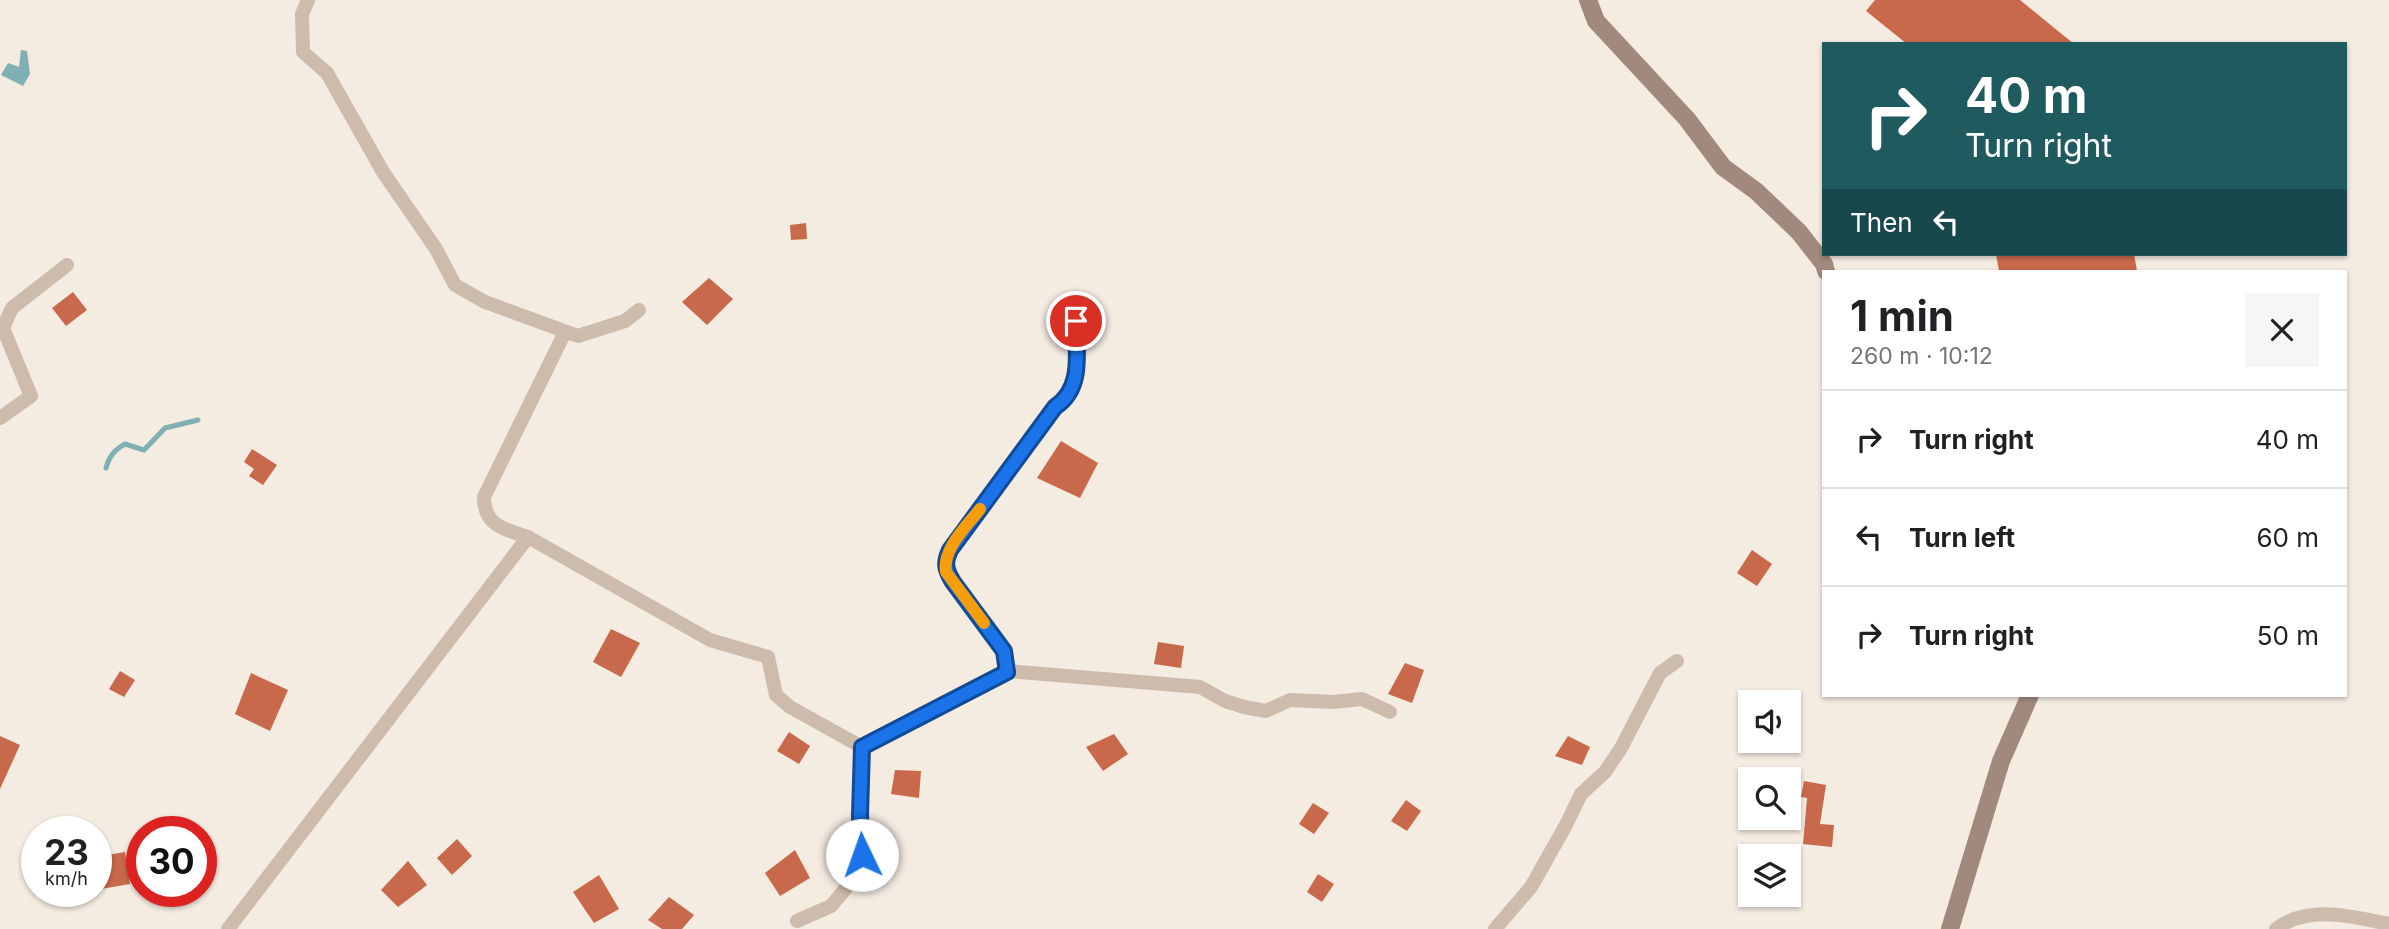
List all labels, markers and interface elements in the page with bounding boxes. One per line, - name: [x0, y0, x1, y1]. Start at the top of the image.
- text: 40 m: [1965, 66, 2088, 125]
- icon: right: [1850, 70, 1941, 161]
- text: Turn right: [1965, 126, 2112, 165]
- icon: left: [1927, 203, 1965, 241]
- text: Then: [1850, 207, 1913, 238]
- text: 1 min: [1850, 290, 1954, 341]
- pin: [1046, 291, 1106, 351]
- button: close: [2245, 293, 2319, 367]
- icon: arrive: [1057, 302, 1095, 340]
- text: 260 m · 10:12: [1850, 342, 1993, 370]
- icon: right: [1850, 420, 1888, 458]
- text: Turn right: [1909, 424, 2034, 455]
- text: 40 m: [2256, 424, 2319, 455]
- icon: left: [1850, 518, 1888, 556]
- text: Turn left: [1909, 522, 2015, 553]
- text: 60 m: [2256, 522, 2319, 553]
- icon: right: [1850, 616, 1888, 654]
- text: Turn right: [1909, 620, 2034, 651]
- text: 50 m: [2257, 620, 2319, 651]
- map controls: [1738, 690, 1801, 907]
- button: sound: [1738, 690, 1801, 753]
- button: search: [1738, 767, 1801, 830]
- speed limit sign: 30: [126, 816, 217, 907]
- position arrow: [825, 818, 899, 892]
- text: 23: [44, 831, 89, 873]
- button: layers: [1738, 844, 1801, 907]
- text: km/h: [45, 868, 88, 889]

